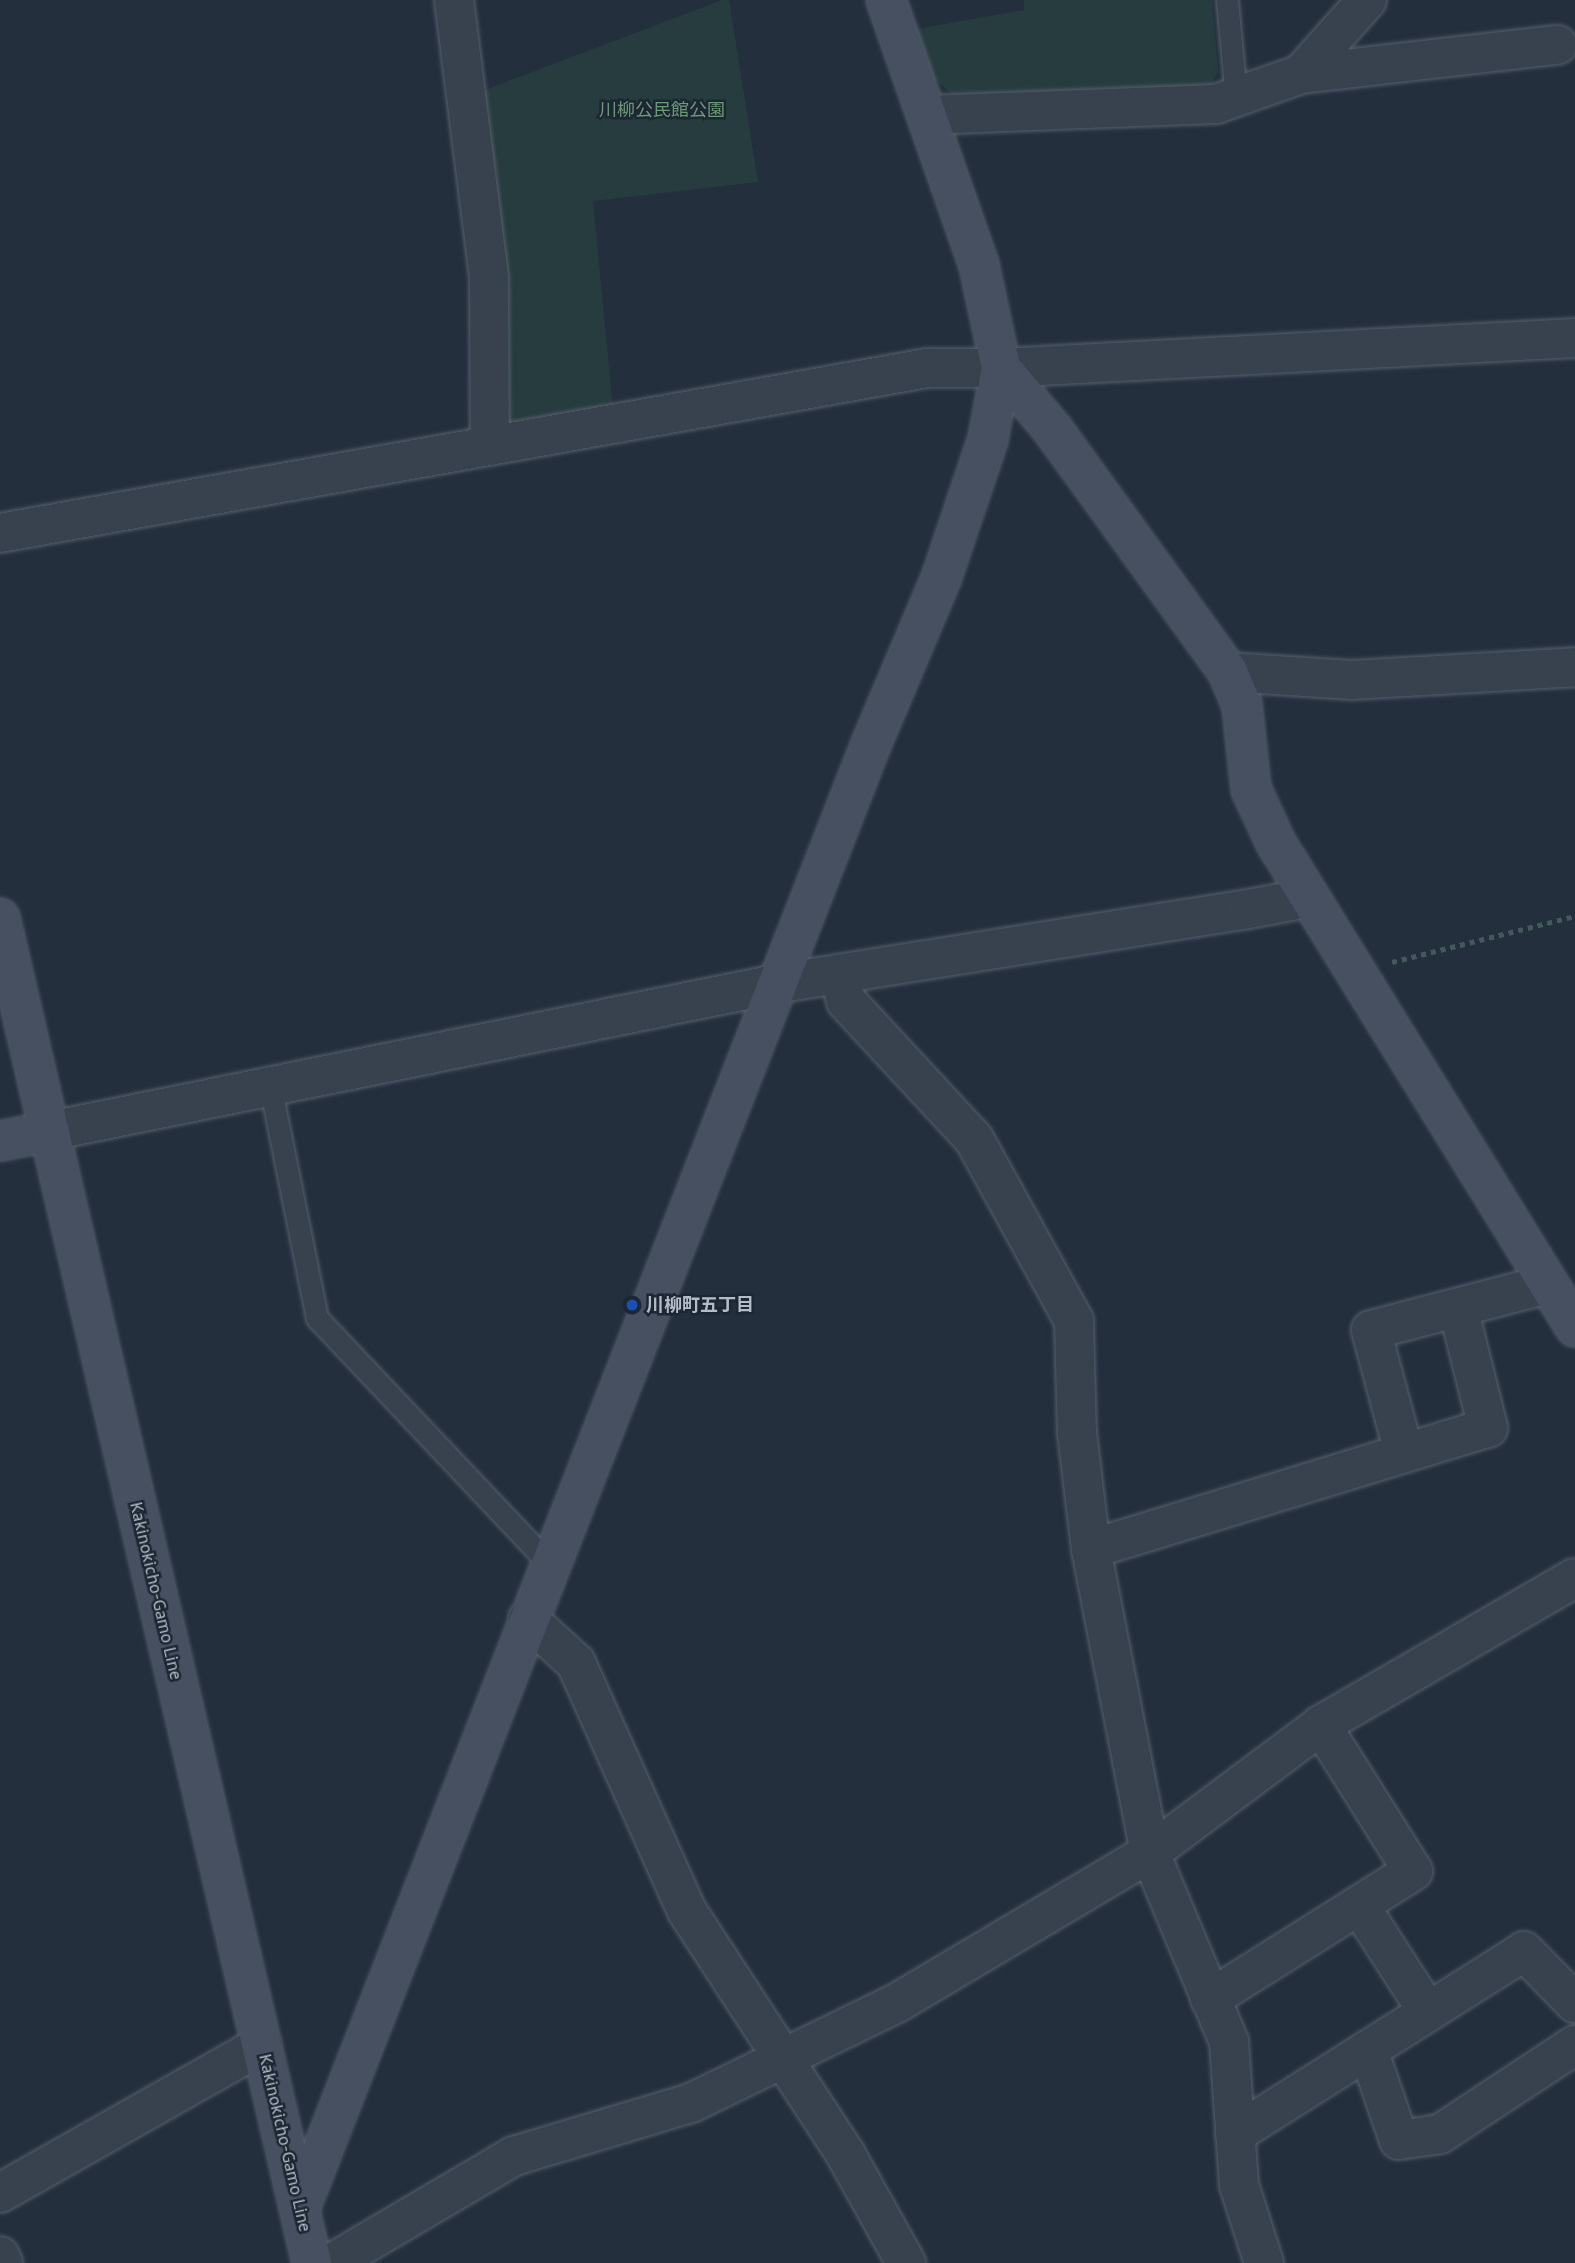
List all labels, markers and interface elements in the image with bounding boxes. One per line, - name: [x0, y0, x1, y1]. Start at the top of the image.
- park label: 川柳公民館公園: [599, 99, 725, 121]
- place label: 川柳町五丁目: [646, 1294, 754, 1316]
- marker: 川柳町五丁目: [624, 1297, 640, 1313]
- street label: Kakinokicho-Gamo Line: [125, 1500, 187, 1682]
- street label: Kakinokicho-Gamo Line: [254, 2052, 316, 2234]

